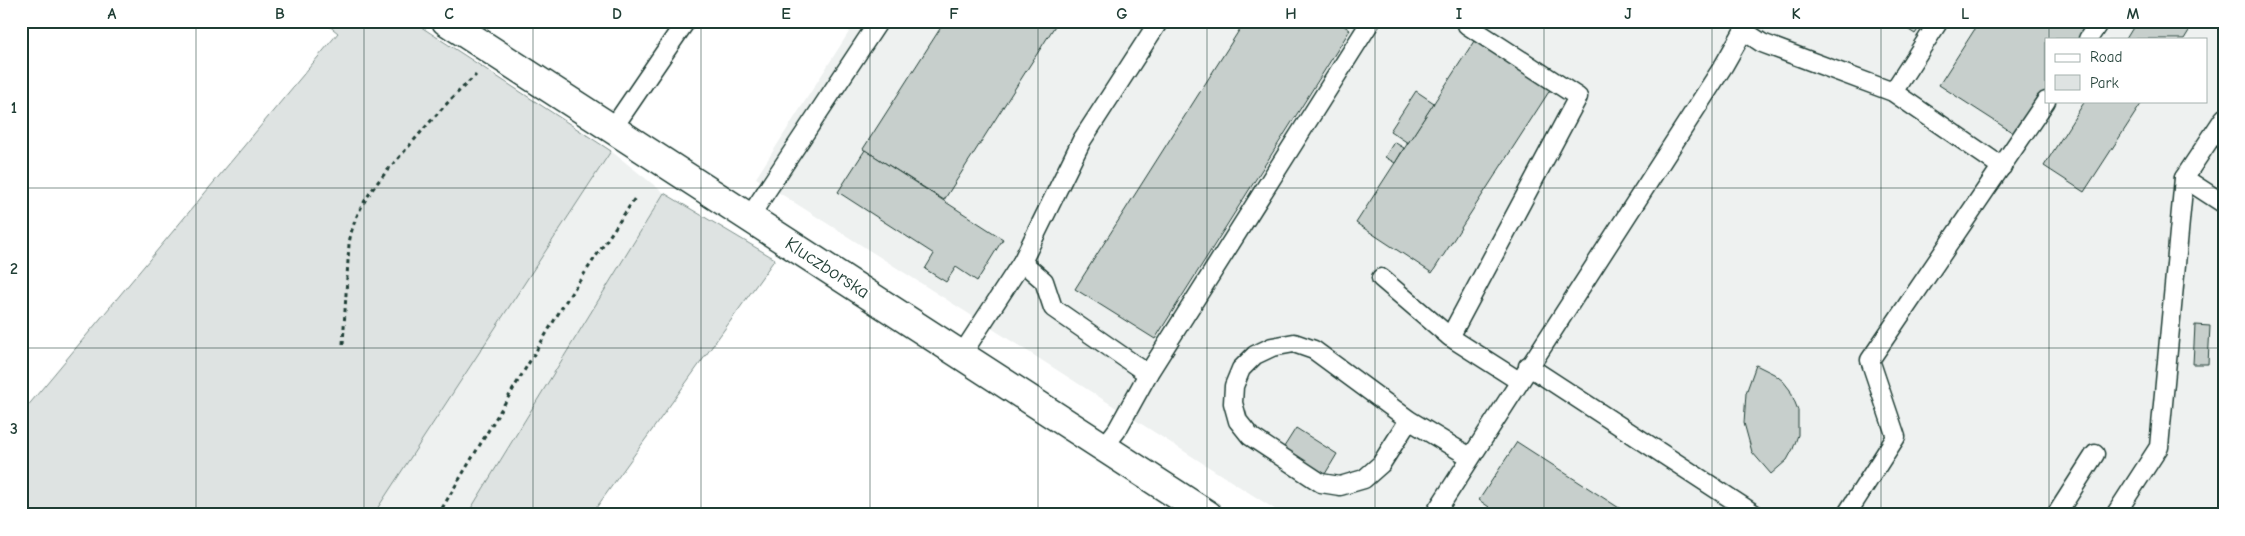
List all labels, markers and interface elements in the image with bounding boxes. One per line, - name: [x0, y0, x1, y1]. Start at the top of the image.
- text: A: [108, 5, 117, 23]
- text: B: [275, 5, 285, 23]
- text: C: [444, 5, 454, 23]
- text: D: [612, 5, 622, 23]
- text: E: [781, 5, 791, 23]
- text: F: [949, 5, 959, 23]
- text: G: [1116, 5, 1128, 23]
- text: H: [1285, 5, 1297, 23]
- text: I: [1456, 5, 1462, 23]
- text: J: [1624, 5, 1632, 23]
- text: K: [1791, 5, 1801, 23]
- text: L: [1961, 5, 1969, 23]
- text: M: [2127, 5, 2140, 23]
- legend: [2045, 38, 2208, 102]
- text: Road: [2090, 48, 2122, 66]
- text: Park: [2090, 74, 2119, 92]
- text: 1: [11, 99, 17, 117]
- street label: Kluczborska: [781, 232, 874, 303]
- text: 2: [10, 260, 18, 278]
- text: 3: [10, 420, 18, 438]

